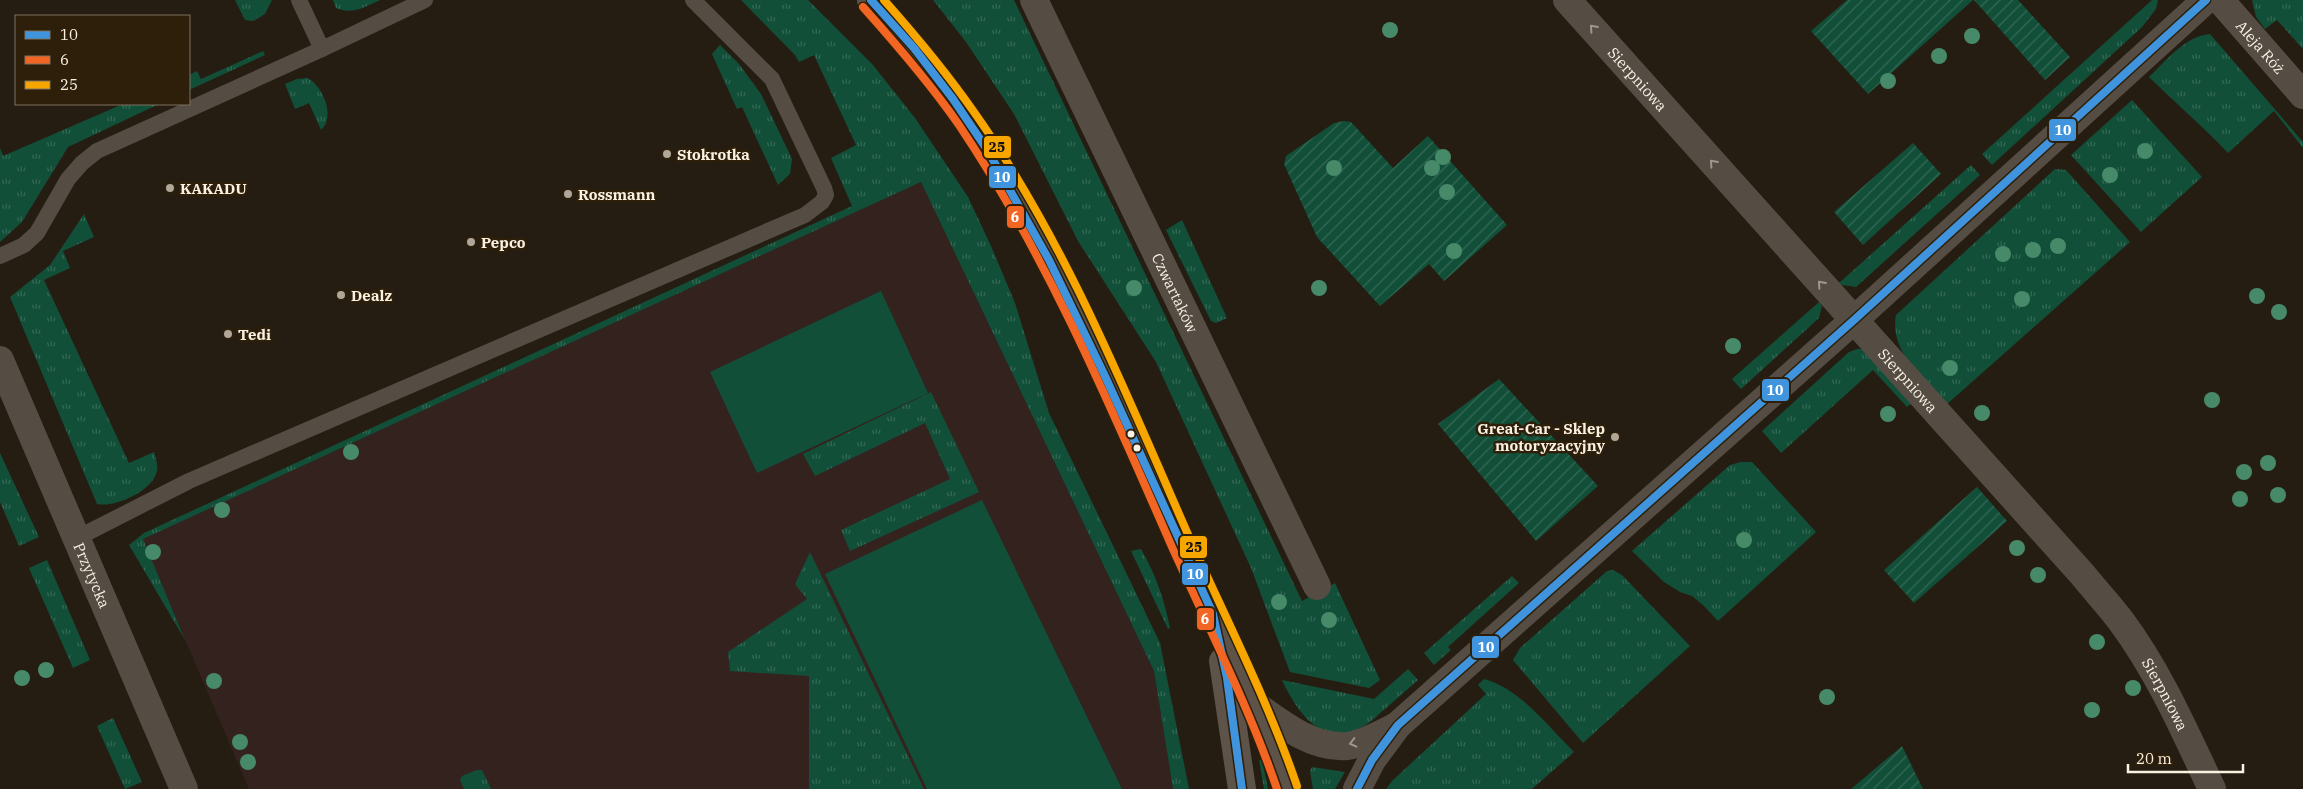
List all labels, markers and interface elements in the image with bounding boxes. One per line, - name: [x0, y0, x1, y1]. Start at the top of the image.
- legend: [15, 15, 190, 105]
- street label: Aleja Róż: [2232, 16, 2289, 77]
- text: 10: [60, 25, 78, 44]
- one-way arrow: [1590, 25, 1599, 34]
- street label: Sierpniowa: [1604, 43, 1672, 115]
- text: 6: [60, 50, 69, 69]
- text: 25: [60, 75, 78, 94]
- line badge: 10: [2048, 118, 2077, 142]
- text: 10: [2055, 121, 2071, 139]
- line badge: 25: [983, 135, 1012, 159]
- text: 25: [989, 138, 1005, 156]
- place label: Stokrotka: [677, 145, 750, 164]
- marker: Stokrotka: [661, 148, 673, 160]
- one-way arrow: [1710, 159, 1719, 168]
- line badge: 10: [988, 165, 1017, 189]
- text: 10: [994, 168, 1010, 186]
- place label: KAKADU: [180, 179, 247, 198]
- marker: KAKADU: [164, 182, 176, 194]
- place label: Rossmann: [578, 185, 656, 204]
- marker: Rossmann: [562, 188, 574, 200]
- line badge: 6: [1006, 205, 1025, 229]
- text: 6: [1011, 208, 1019, 226]
- place label: Pepco: [481, 233, 526, 252]
- marker: Pepco: [465, 236, 477, 248]
- street label: Czwartaków: [1148, 250, 1203, 336]
- one-way arrow: [1818, 281, 1827, 290]
- place label: Dealz: [351, 286, 392, 305]
- marker: Dealz: [335, 289, 347, 301]
- place label: Tedi: [238, 325, 271, 344]
- marker: Tedi: [222, 328, 234, 340]
- street label: Sierpniowa: [1875, 344, 1942, 416]
- line badge: 10: [1761, 378, 1790, 402]
- text: 10: [1767, 381, 1783, 399]
- place label: Great-Car - Sklep motoryzacyjny: [1477, 419, 1605, 455]
- unlabelled marker: [1126, 429, 1136, 439]
- marker: Great-Car - Sklep motoryzacyjny: [1609, 431, 1621, 443]
- unlabelled marker: [1132, 443, 1142, 453]
- line badge: 25: [1179, 535, 1208, 559]
- text: 25: [1186, 538, 1202, 556]
- street label: Przytycka: [70, 539, 115, 611]
- line badge: 10: [1181, 562, 1209, 586]
- text: 10: [1187, 565, 1203, 583]
- line badge: 6: [1196, 607, 1215, 631]
- text: 6: [1201, 610, 1209, 628]
- line badge: 10: [1471, 635, 1500, 659]
- text: 10: [1478, 638, 1494, 656]
- street label: Sierpniowa: [2138, 654, 2193, 734]
- one-way arrow: [1349, 737, 1358, 748]
- scale bar: [2128, 742, 2243, 774]
- text: 20 m: [2136, 749, 2172, 768]

